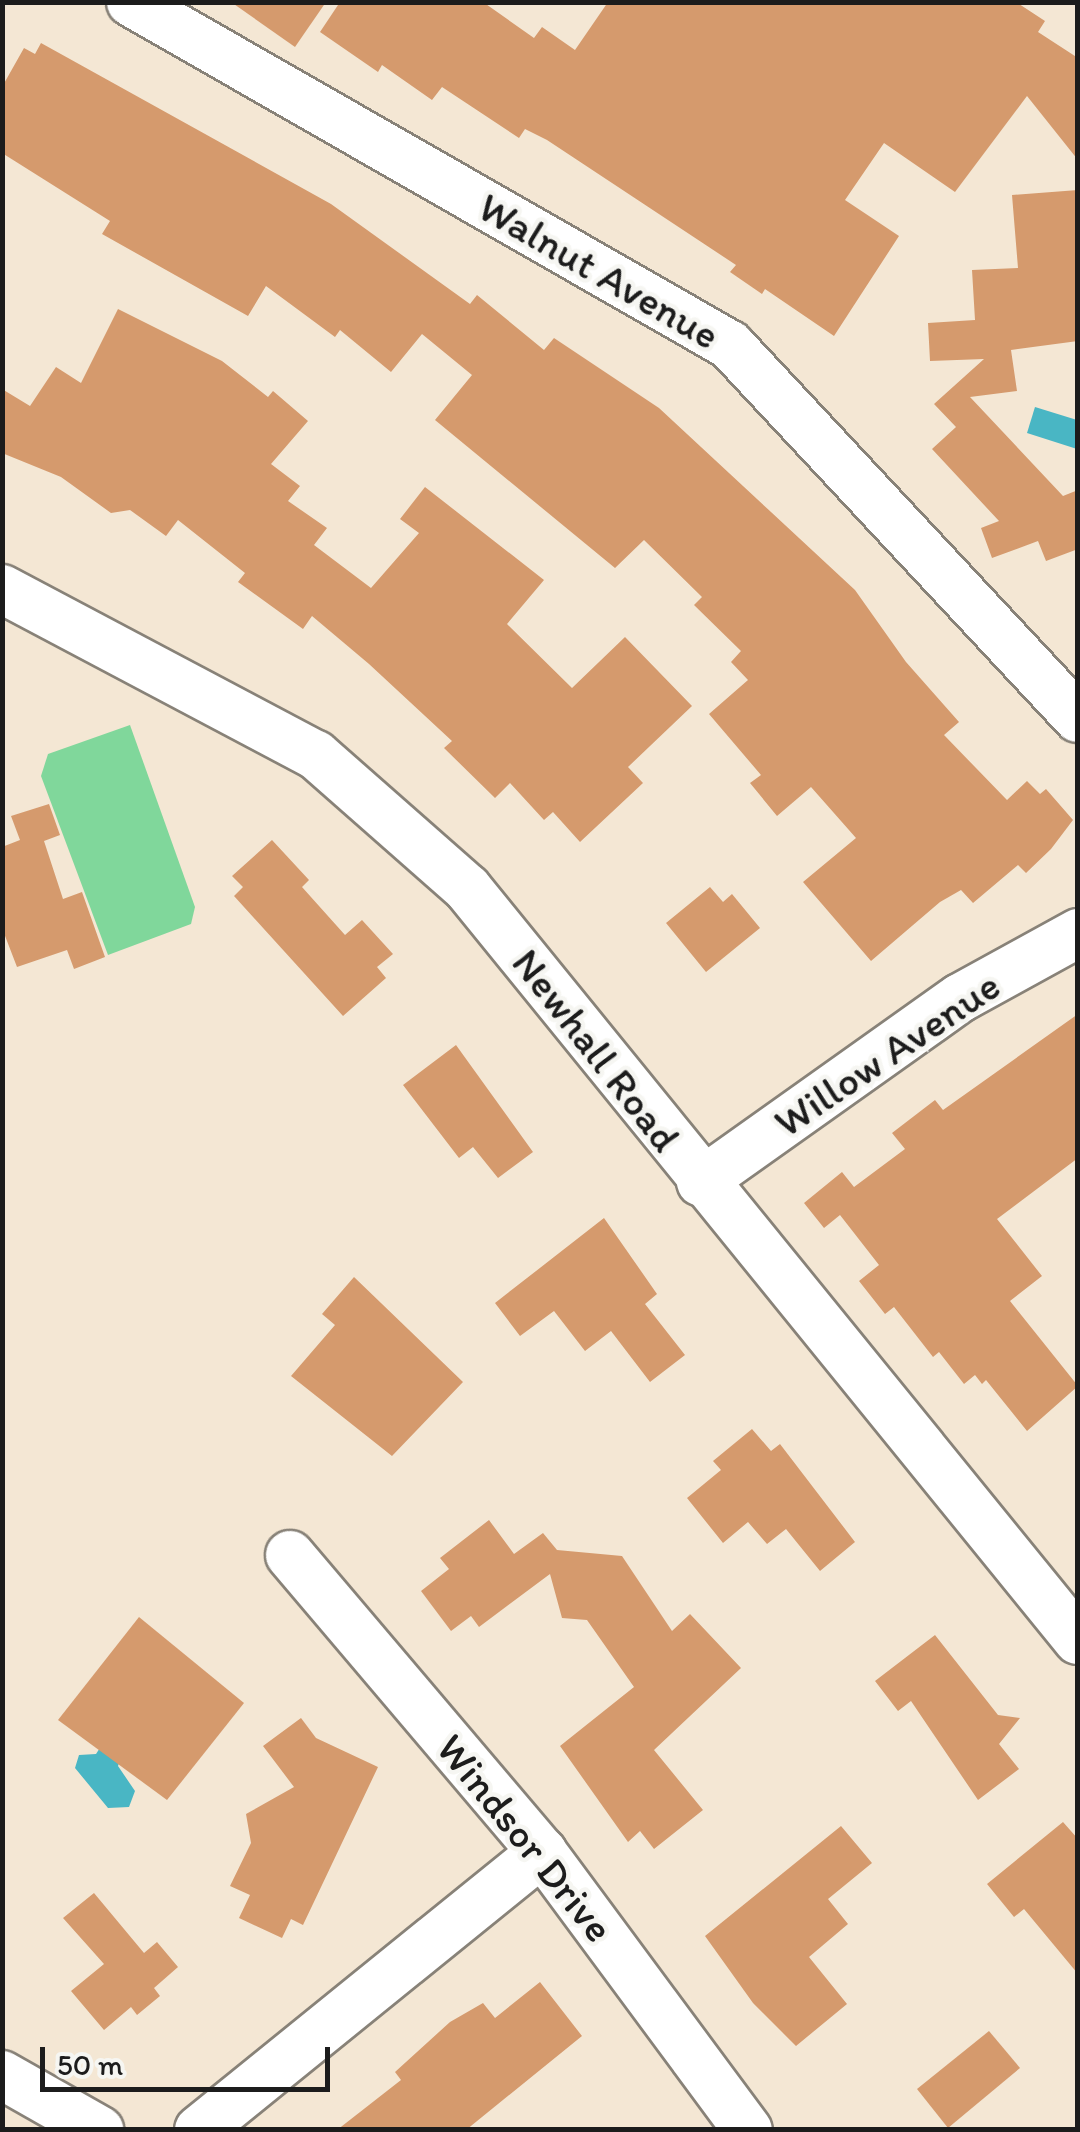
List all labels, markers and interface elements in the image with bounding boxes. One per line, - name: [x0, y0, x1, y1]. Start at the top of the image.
- street label: Walnut Avenue: [469, 182, 729, 360]
- street label: Newhall Road: [501, 939, 691, 1161]
- street label: Willow Avenue: [765, 960, 1009, 1148]
- street label: Windsor Drive: [426, 1724, 624, 1952]
- scale bar: [45, 2027, 335, 2089]
- text: 50 m: [57, 2046, 123, 2083]

